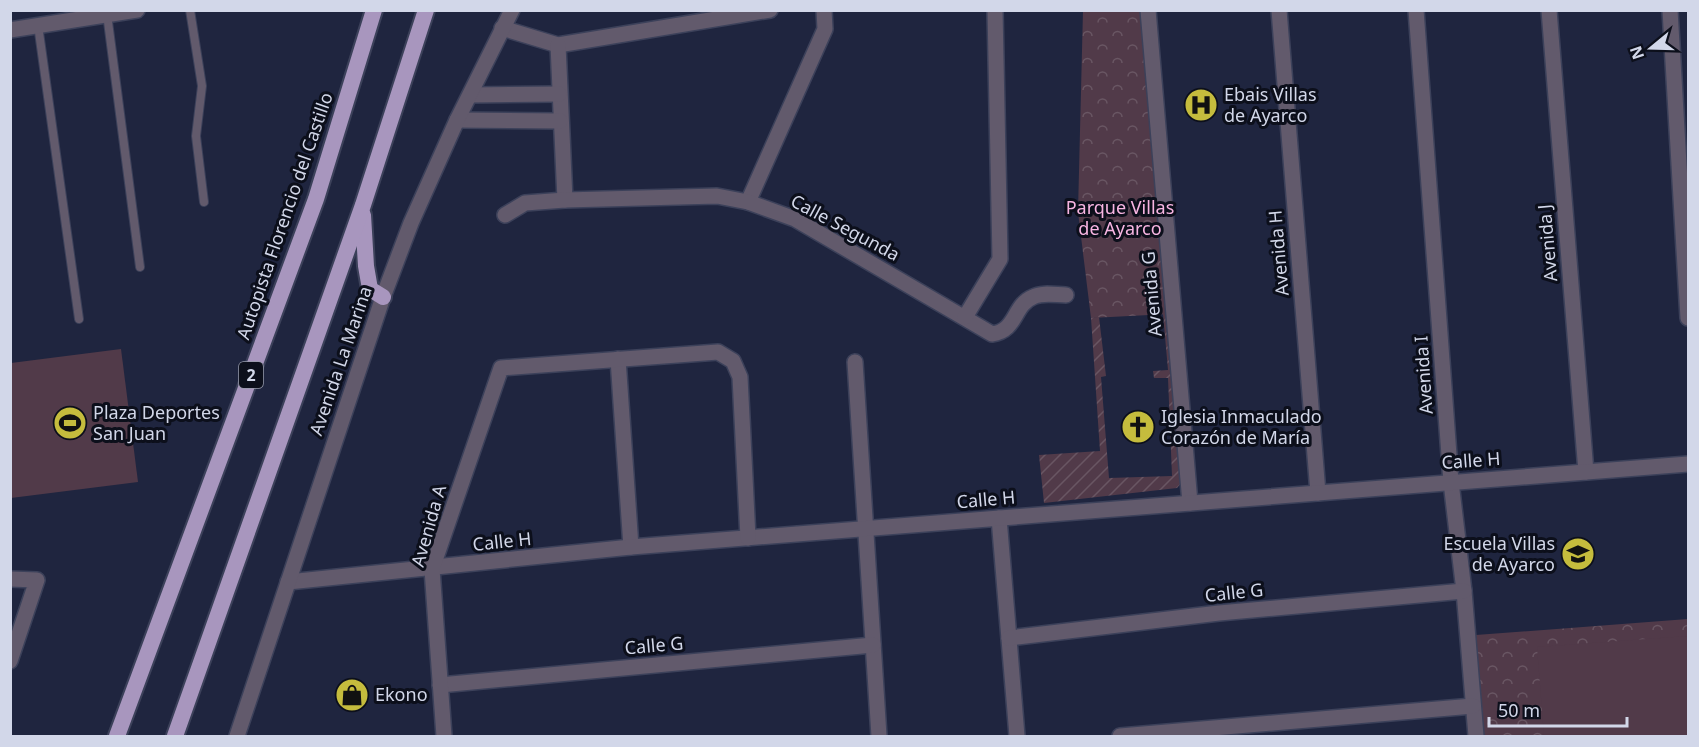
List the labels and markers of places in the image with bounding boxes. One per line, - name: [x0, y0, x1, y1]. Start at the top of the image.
- place label: Ebais Villas de Ayarco: [1224, 82, 1317, 127]
- hospital icon: Ebais Villas de Ayarco: [1183, 87, 1219, 123]
- place label: Plaza Deportes San Juan: [93, 400, 220, 445]
- place label: Iglesia Inmaculado Corazón de María: [1161, 404, 1322, 449]
- sports icon: Plaza Deportes San Juan: [52, 405, 88, 441]
- church icon: Iglesia Inmaculado Corazón de María: [1120, 409, 1156, 445]
- place label: Escuela Villas de Ayarco: [1444, 531, 1555, 576]
- school or university icon: Escuela Villas de Ayarco: [1560, 536, 1596, 572]
- shop icon: Ekono: [334, 677, 370, 713]
- place label: Ekono: [375, 682, 428, 706]

